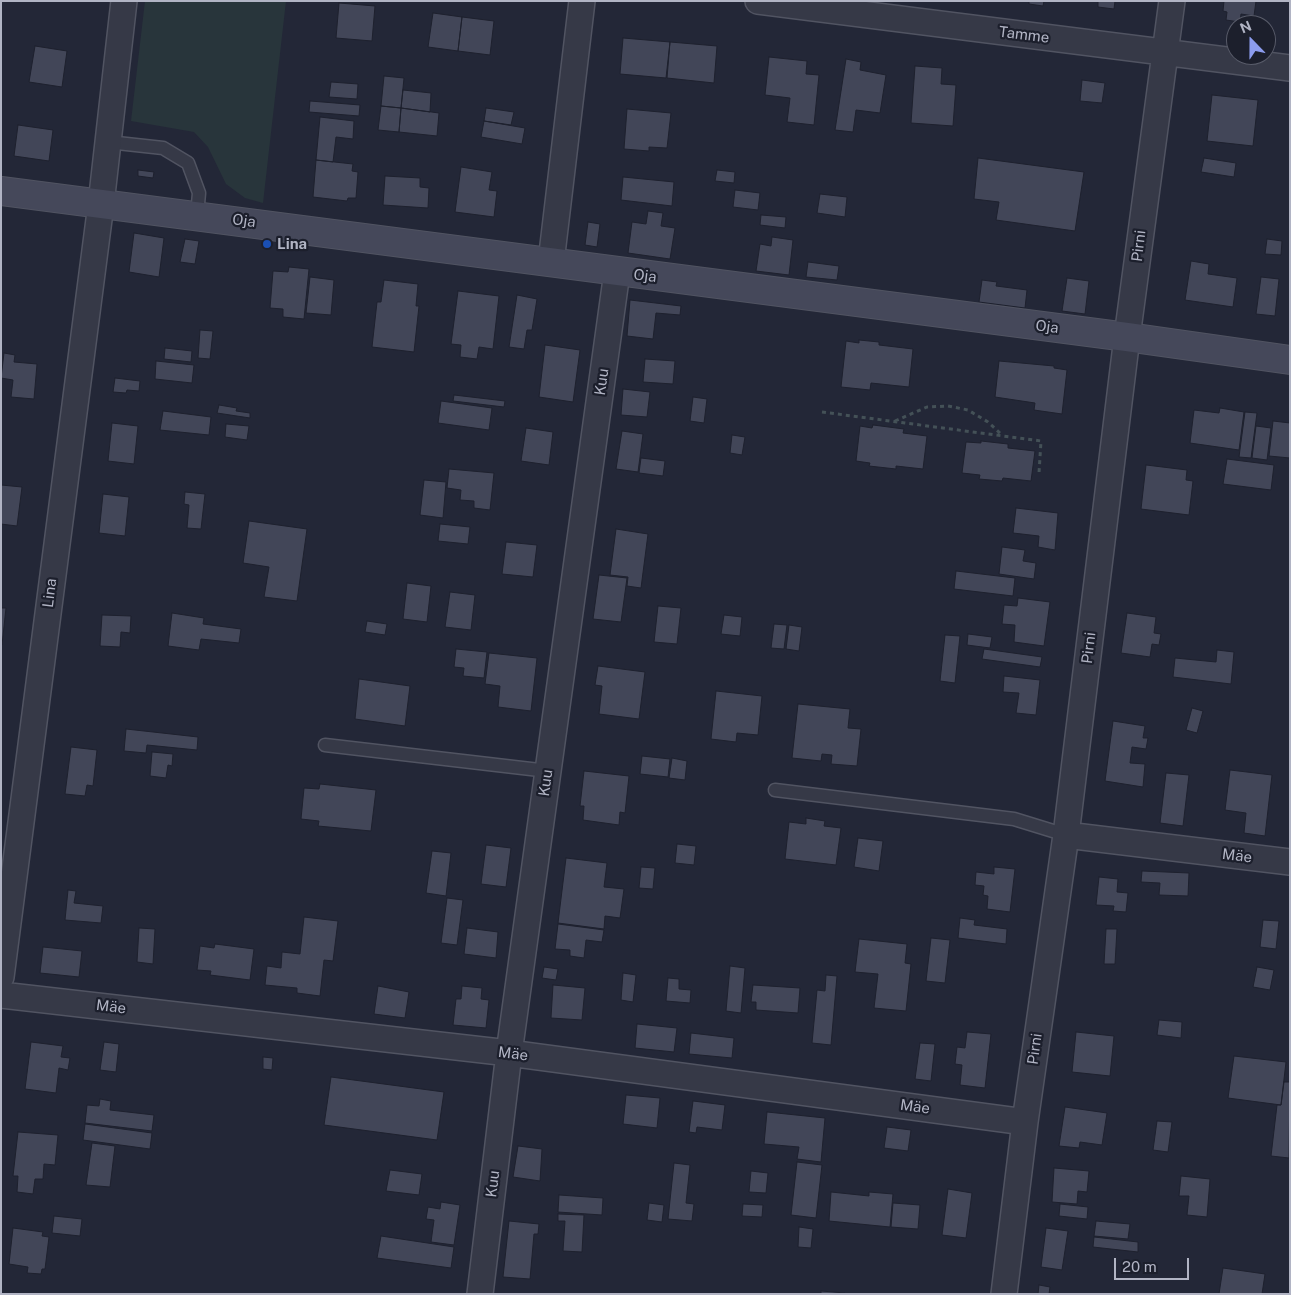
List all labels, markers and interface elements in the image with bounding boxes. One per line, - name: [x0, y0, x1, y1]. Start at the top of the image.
- north arrow: [1226, 15, 1276, 65]
- text: N: [1238, 18, 1254, 36]
- street label: Tamme: [998, 23, 1050, 47]
- street label: Oja: [231, 210, 257, 232]
- street label: Pirni: [1128, 229, 1150, 263]
- place label: Lina: [277, 235, 307, 253]
- marker: Lina: [261, 238, 273, 250]
- street label: Oja: [632, 266, 658, 286]
- street label: Oja: [1034, 317, 1060, 337]
- street label: Kuu: [591, 367, 613, 397]
- street label: Lina: [39, 577, 61, 609]
- street label: Pirni: [1078, 631, 1100, 665]
- street label: Kuu: [535, 768, 557, 798]
- street label: Mäe: [1221, 845, 1253, 867]
- street label: Mäe: [95, 996, 127, 1018]
- street label: Pirni: [1024, 1032, 1046, 1066]
- street label: Mäe: [497, 1043, 529, 1065]
- street label: Mäe: [899, 1096, 931, 1118]
- street label: Kuu: [482, 1169, 504, 1199]
- scale bar: [1116, 1248, 1191, 1280]
- text: 20 m: [1122, 1258, 1157, 1275]

